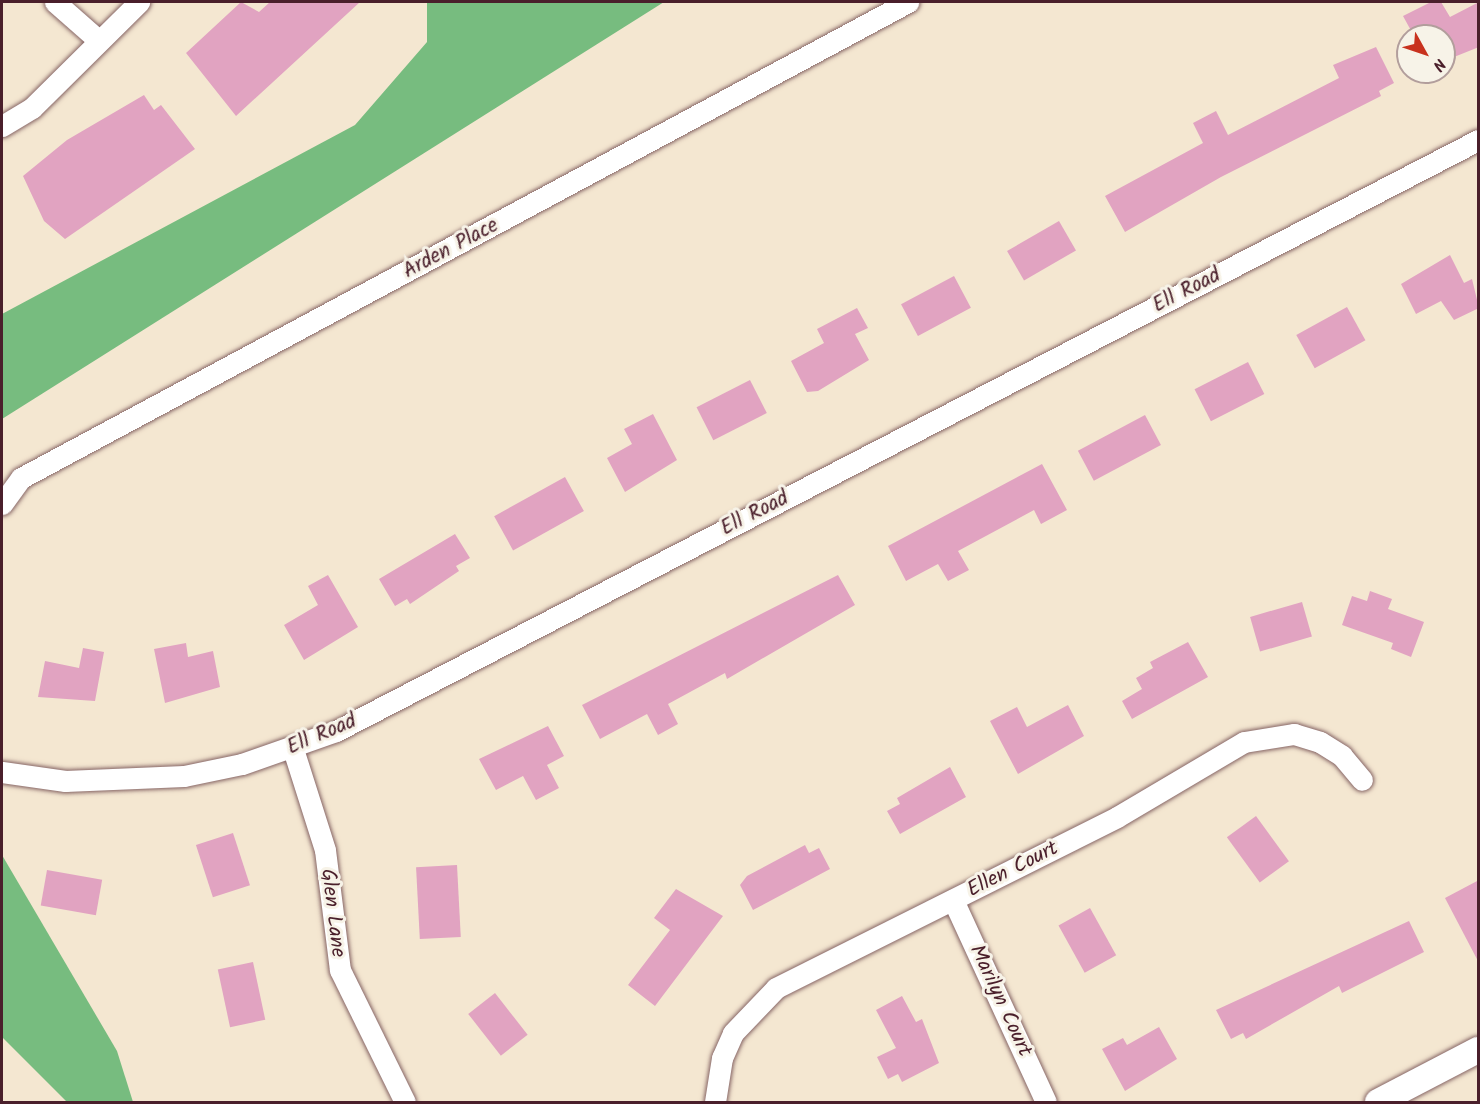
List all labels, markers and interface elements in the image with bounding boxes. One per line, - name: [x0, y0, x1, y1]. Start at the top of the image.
- north arrow: [1396, 24, 1456, 84]
- text: N: [1426, 53, 1451, 77]
- street label: Arden Place: [399, 213, 503, 285]
- street label: Ell Road: [1149, 263, 1225, 319]
- street label: Ell Road: [717, 486, 793, 542]
- street label: Ell Road: [283, 709, 361, 761]
- street label: Ellen Court: [963, 836, 1063, 904]
- street label: Glen Lane: [314, 867, 350, 959]
- street label: Marilyn Court: [963, 941, 1037, 1061]

